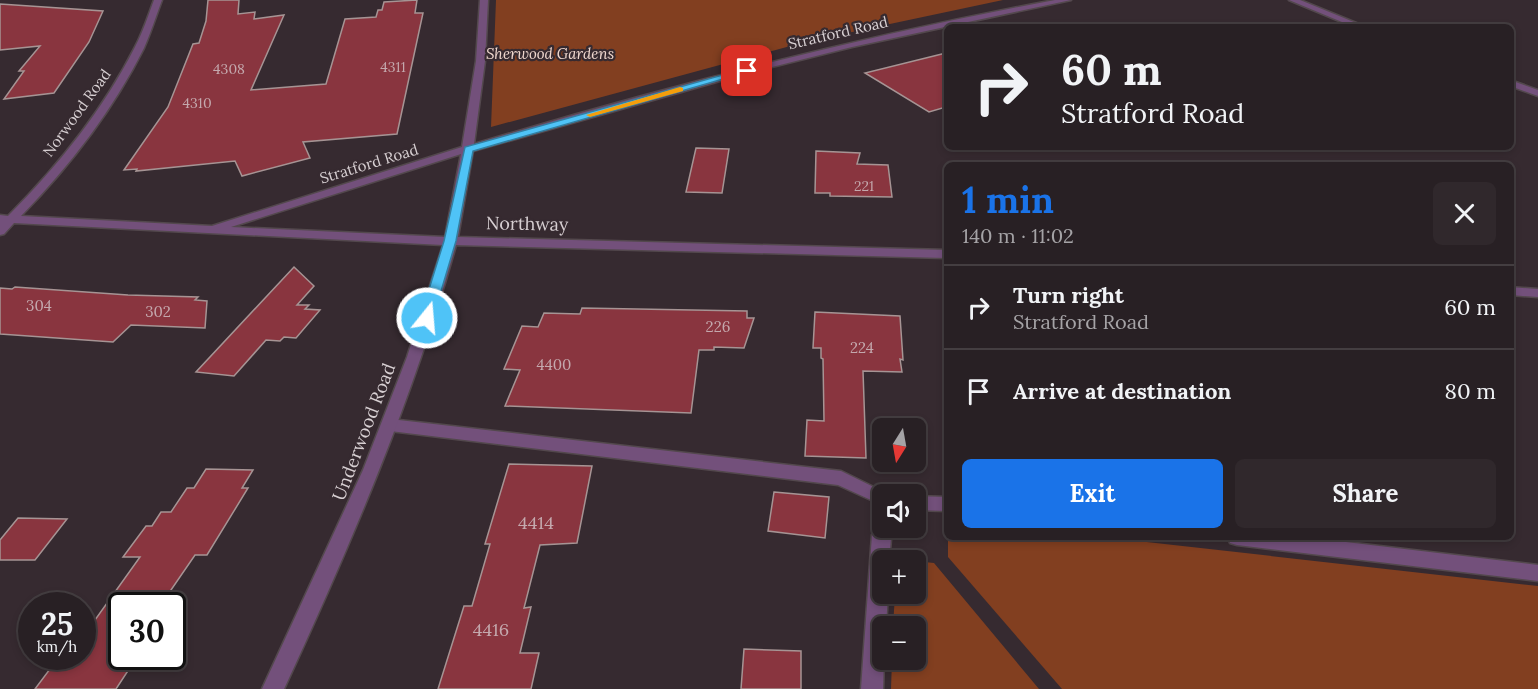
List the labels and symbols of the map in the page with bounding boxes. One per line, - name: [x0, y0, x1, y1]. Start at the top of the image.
- street label: Stratford Road: [786, 12, 890, 53]
- park label: Sherwood Gardens: [486, 44, 614, 63]
- pin: [721, 45, 772, 96]
- house number: 4311: [380, 58, 406, 76]
- house number: 4308: [213, 60, 245, 78]
- street label: Norwood Road: [38, 65, 115, 160]
- house number: 4310: [182, 94, 212, 112]
- street label: Stratford Road: [317, 140, 420, 188]
- house number: 221: [854, 177, 874, 195]
- street label: Northway: [486, 211, 569, 236]
- position arrow: [395, 286, 459, 350]
- house number: 304: [26, 296, 52, 315]
- house number: 302: [145, 302, 171, 321]
- house number: 226: [706, 317, 730, 336]
- house number: 224: [850, 338, 874, 357]
- house number: 4400: [537, 355, 571, 374]
- street label: Underwood Road: [327, 360, 400, 504]
- north arrow: [872, 418, 926, 472]
- house number: 4414: [518, 511, 554, 534]
- speed limit sign: 30: [108, 592, 186, 670]
- house number: 4416: [473, 618, 509, 641]

